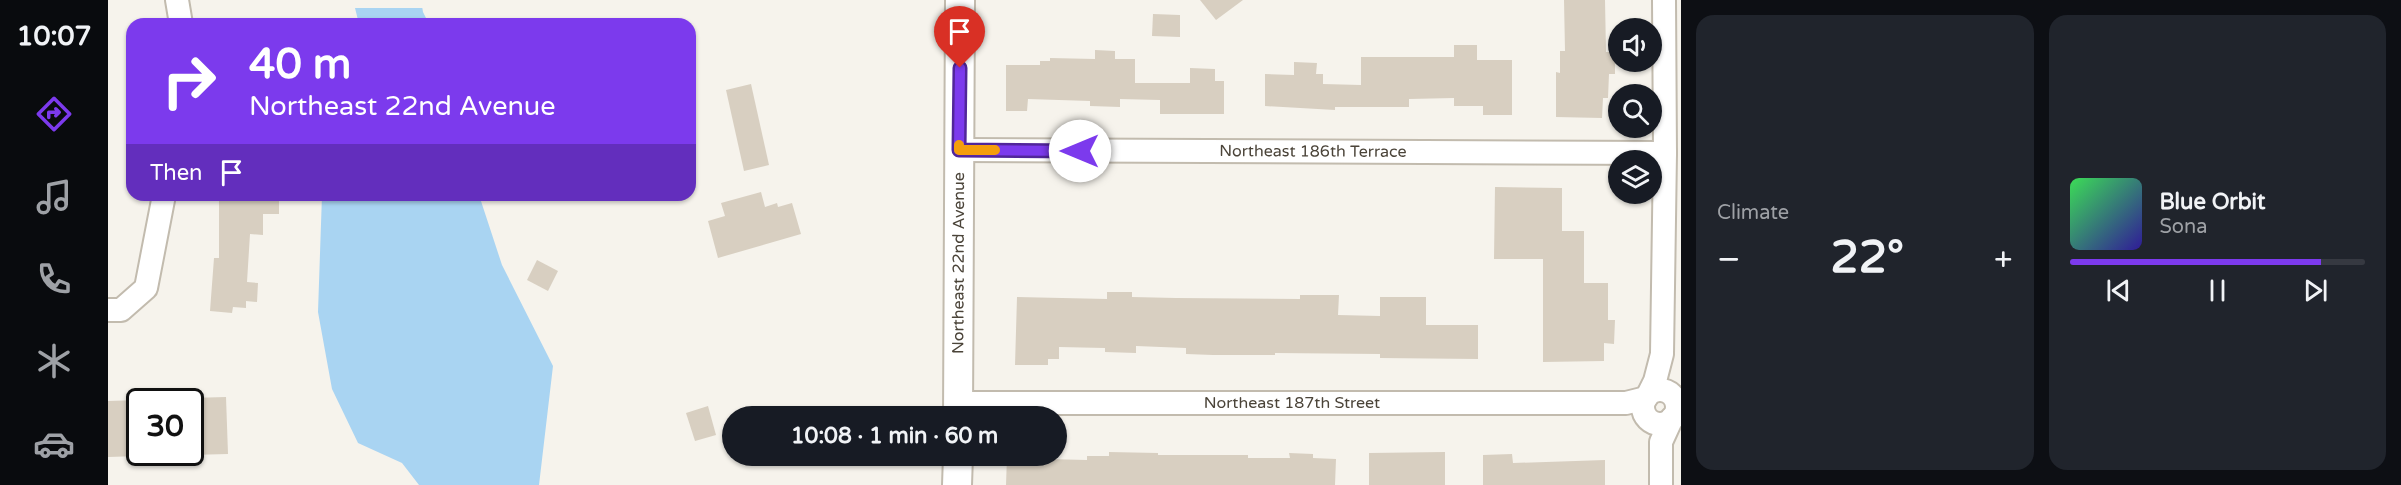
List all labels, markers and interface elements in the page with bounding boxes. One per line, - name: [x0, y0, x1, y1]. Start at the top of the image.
- pin: [934, 6, 985, 68]
- icon: arrive: [943, 15, 976, 48]
- map controls: [1608, 18, 1662, 204]
- button: sound: [1608, 18, 1662, 72]
- text: 10:07: [17, 20, 91, 53]
- text: 40 m: [249, 39, 351, 90]
- icon: right: [150, 42, 228, 120]
- button: search: [1608, 84, 1662, 138]
- text: Northeast 22nd Avenue: [249, 90, 556, 123]
- icon: directions: [33, 93, 75, 135]
- position arrow: [1048, 119, 1112, 183]
- street label: Northeast 186th Terrace: [1219, 141, 1407, 162]
- button: layers: [1608, 150, 1662, 204]
- icon: arrive: [215, 156, 248, 189]
- text: Then: [150, 160, 203, 186]
- street label: Northeast 22nd Avenue: [948, 172, 969, 354]
- icon: music: [33, 176, 75, 218]
- text: Blue Orbit: [2160, 189, 2266, 215]
- text: Climate: [1717, 201, 1789, 225]
- text: Sona: [2160, 215, 2207, 239]
- text: 22°: [1830, 231, 1904, 285]
- text: −: [1717, 240, 1741, 279]
- text: +: [1994, 240, 2012, 279]
- icon: phone: [33, 258, 75, 300]
- icon: previous: [2102, 274, 2135, 307]
- icon: pause: [2201, 274, 2234, 307]
- icon: next: [2299, 274, 2332, 307]
- icon: climate: [33, 340, 75, 382]
- speed limit sign: 30: [126, 388, 204, 466]
- street label: Northeast 187th Street: [1204, 393, 1380, 413]
- icon: car: [33, 423, 75, 465]
- text: 10:08 · 1 min · 60 m: [791, 423, 998, 449]

